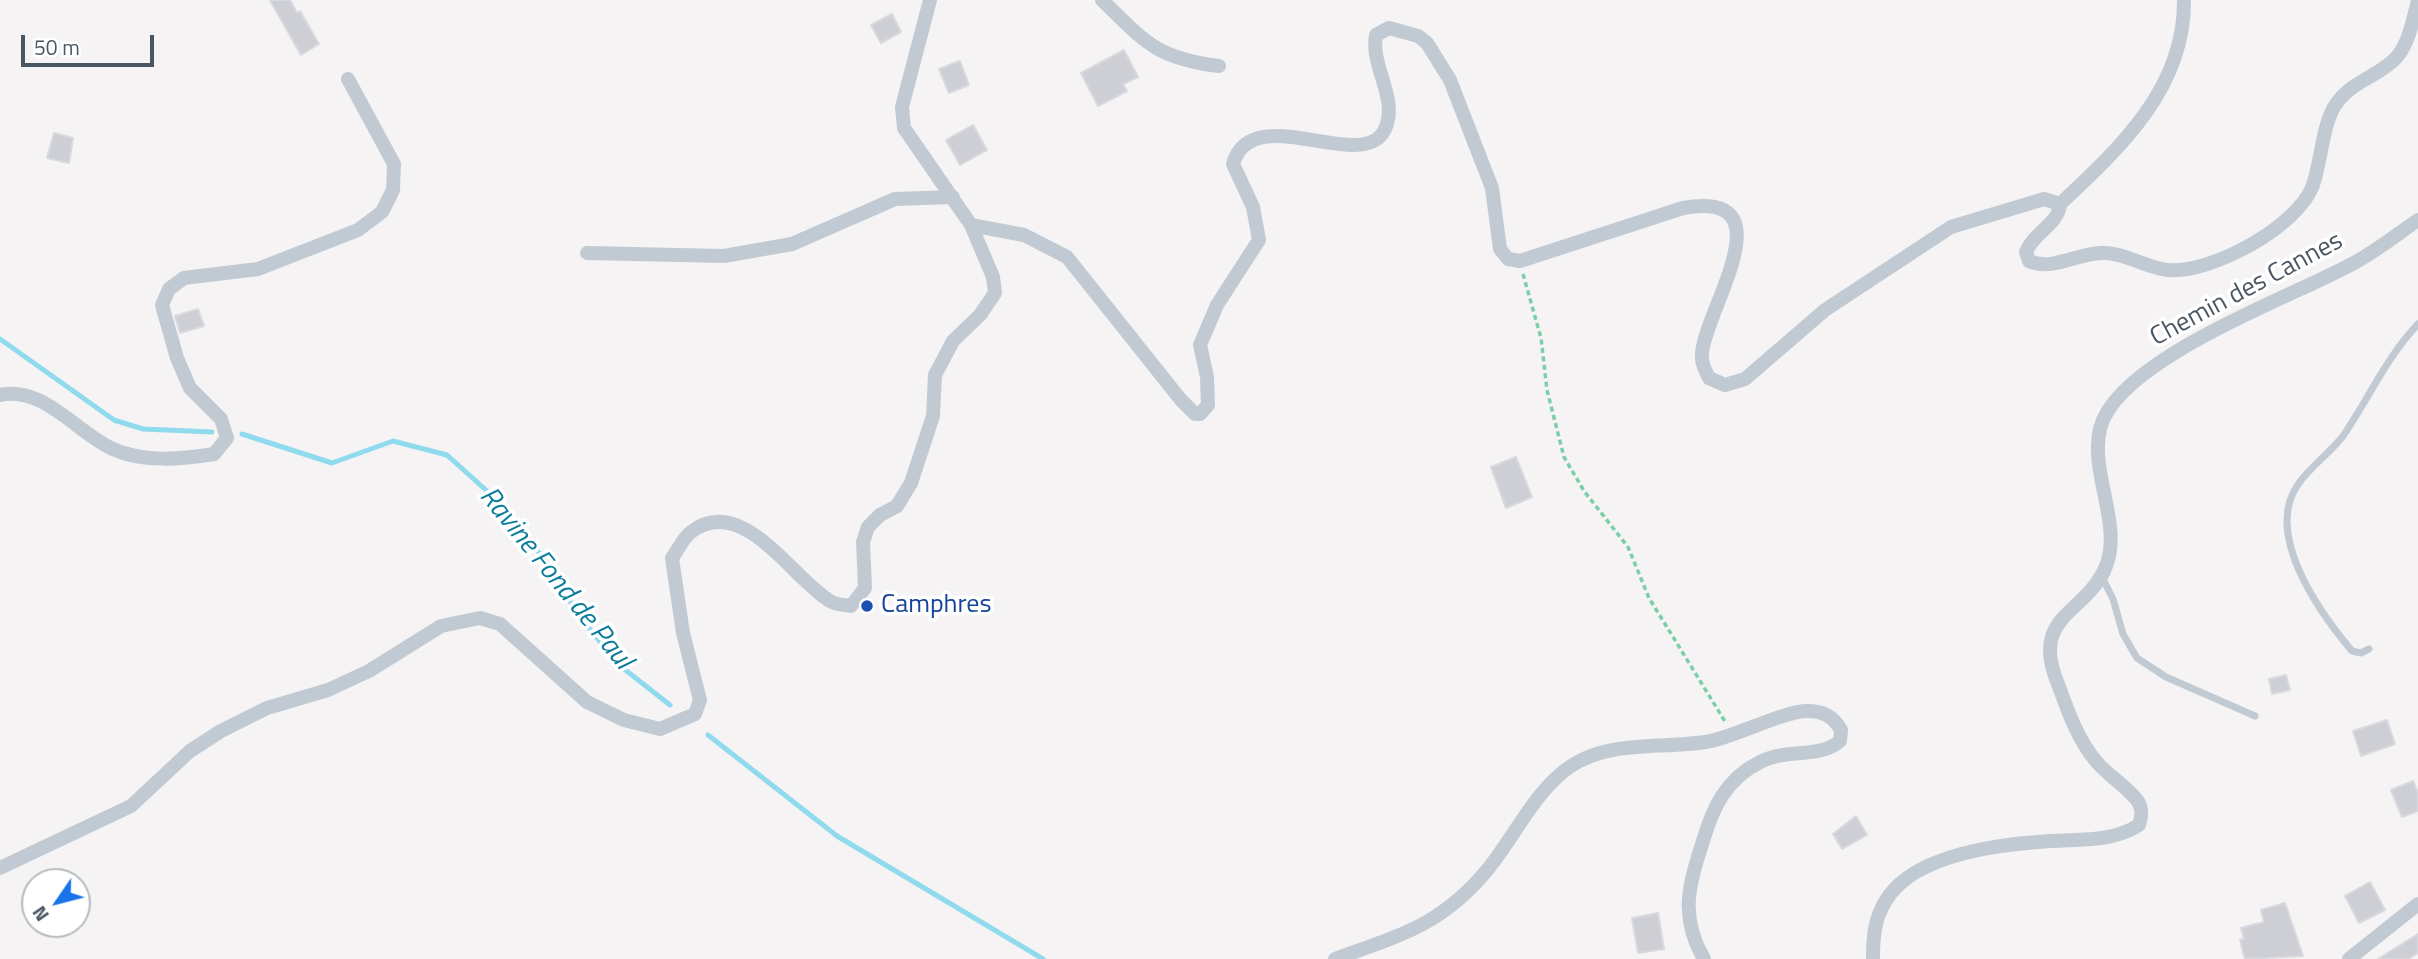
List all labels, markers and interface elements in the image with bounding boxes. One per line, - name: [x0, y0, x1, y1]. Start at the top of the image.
- scale bar: [24, 21, 158, 65]
- text: 50 m: [34, 31, 80, 63]
- street label: Chemin des Cannes: [2145, 226, 2349, 354]
- water label: Ravine Fond de Paul: [471, 481, 639, 677]
- place label: Camphres: [881, 590, 992, 622]
- marker: Camphres: [859, 598, 875, 614]
- north arrow: [21, 868, 91, 938]
- text: N: [24, 900, 56, 928]

